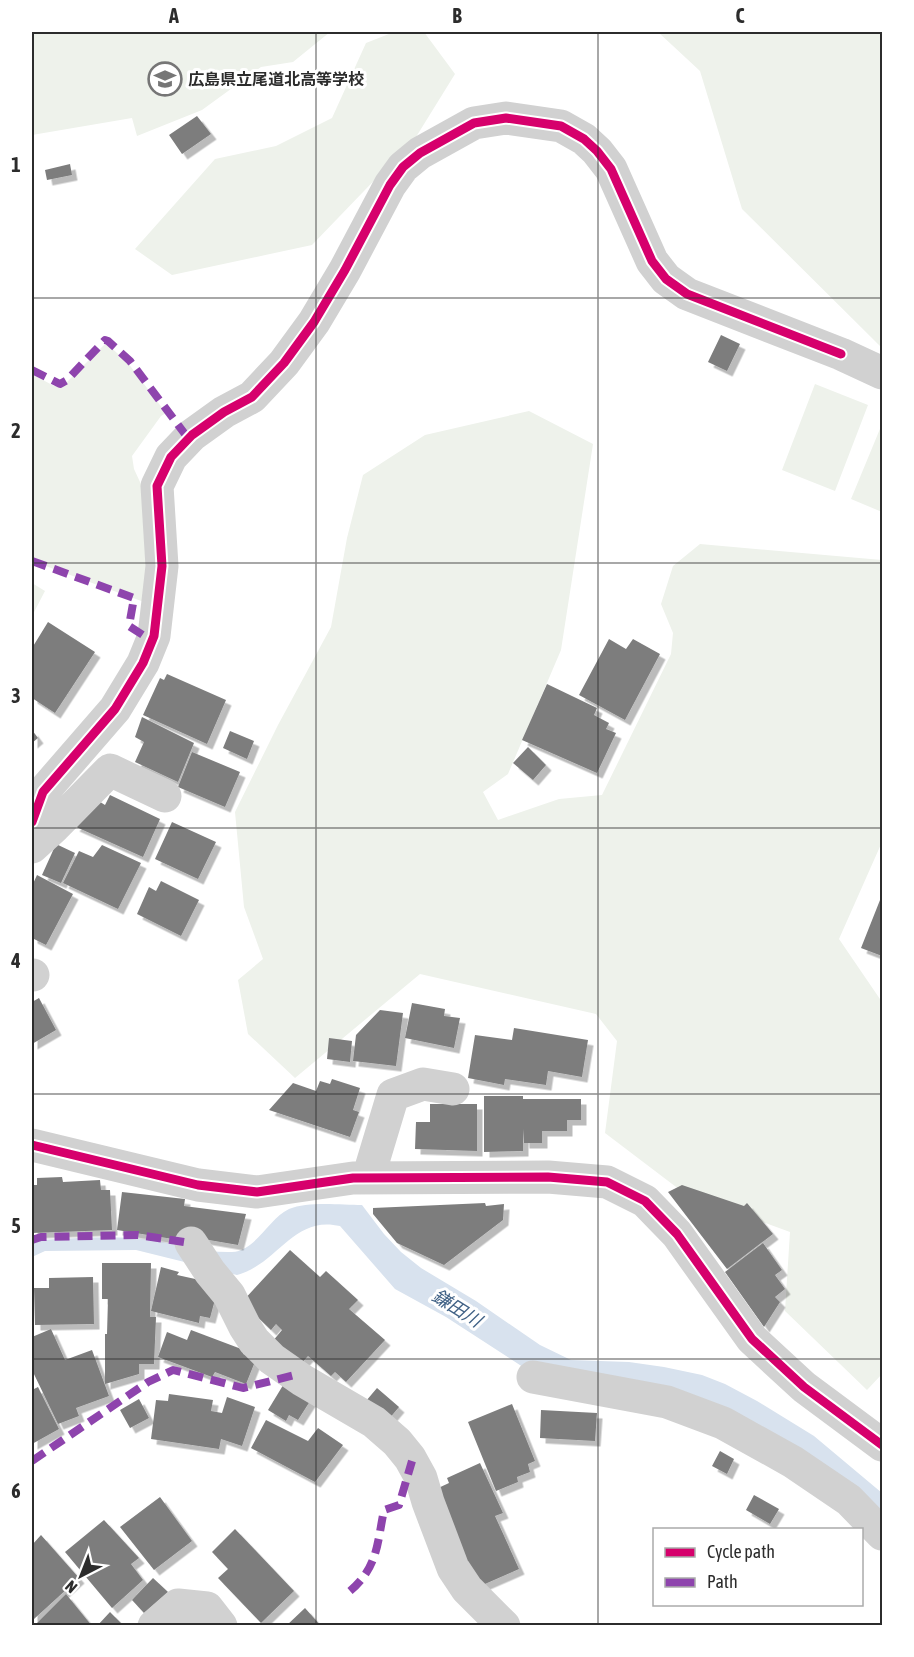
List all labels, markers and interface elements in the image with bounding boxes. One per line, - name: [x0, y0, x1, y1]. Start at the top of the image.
- text: A: [168, 4, 179, 27]
- text: B: [452, 4, 462, 27]
- text: C: [736, 4, 745, 27]
- school or university icon: 広島県立尾道北高等学校: [147, 61, 183, 97]
- place label: 広島県立尾道北高等学校: [188, 70, 364, 88]
- text: 1: [11, 153, 21, 176]
- text: 2: [11, 419, 21, 442]
- text: 3: [11, 684, 21, 707]
- text: 4: [10, 949, 21, 972]
- text: 5: [11, 1214, 21, 1237]
- water label: 鎌田川: [429, 1285, 487, 1332]
- text: 6: [11, 1479, 21, 1502]
- legend: [653, 1528, 863, 1606]
- text: Cycle path: [707, 1541, 775, 1562]
- north arrow: [51, 1546, 111, 1606]
- text: Path: [707, 1571, 738, 1592]
- text: N: [61, 1577, 80, 1597]

